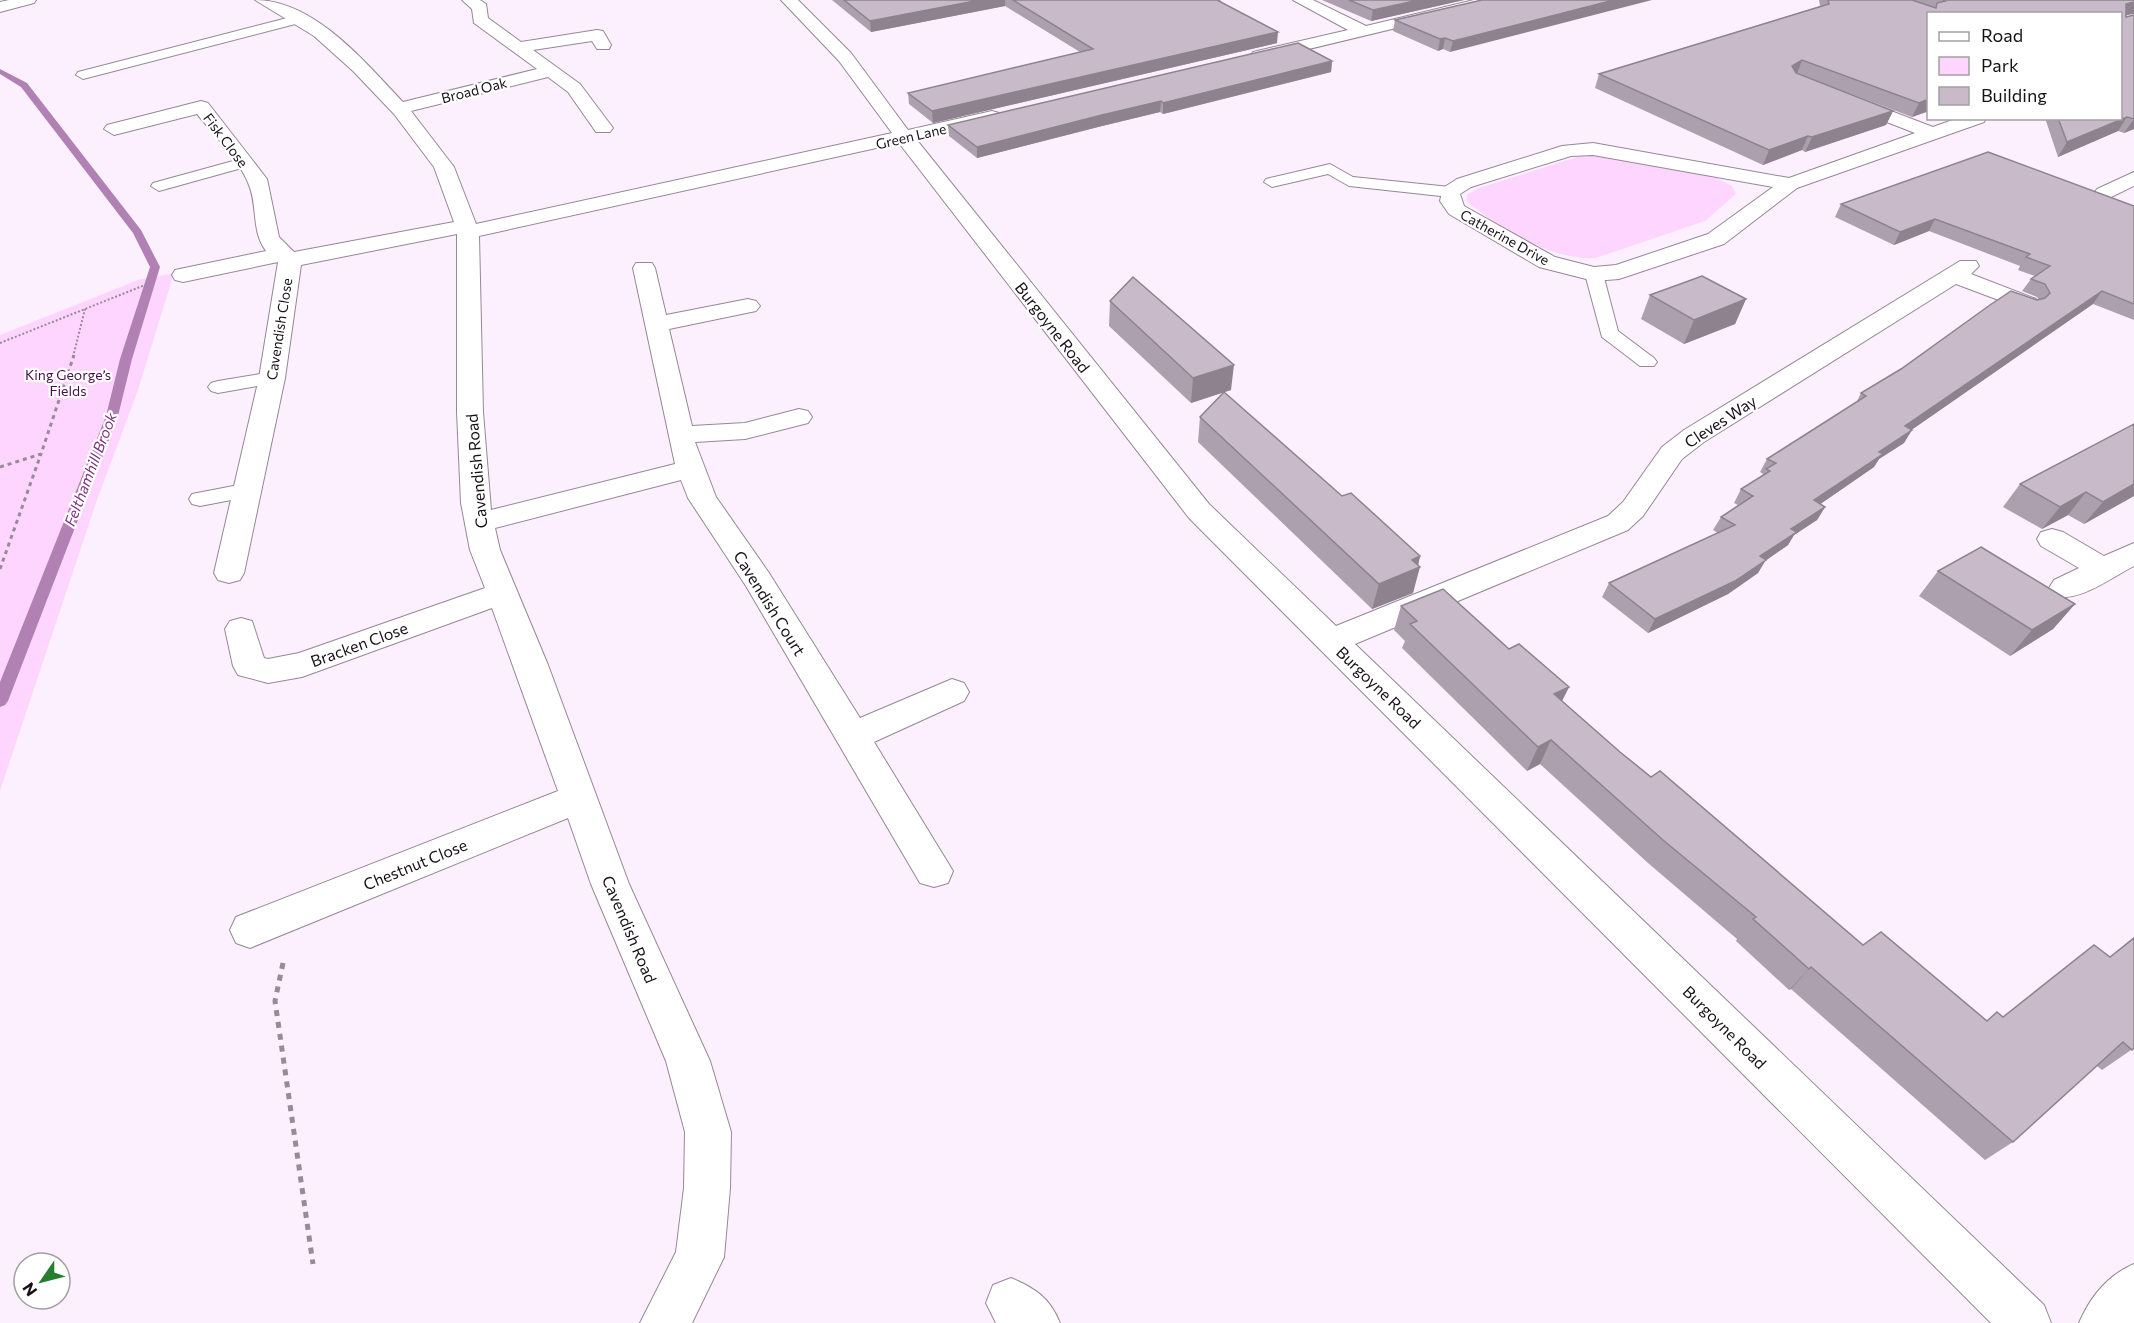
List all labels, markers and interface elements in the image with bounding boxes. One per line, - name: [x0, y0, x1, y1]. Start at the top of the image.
- legend: [1927, 12, 2122, 120]
- text: Road: [1981, 24, 2023, 46]
- text: Park: [1981, 54, 2019, 76]
- street label: Broad Oak: [439, 74, 509, 106]
- text: Building: [1981, 84, 2047, 106]
- street label: Fisk Close: [200, 110, 252, 170]
- street label: Green Lane: [874, 120, 948, 152]
- street label: Catherine Drive: [1458, 206, 1552, 268]
- street label: Cavendish Close: [263, 277, 295, 381]
- street label: Burgoyne Road: [1012, 278, 1094, 376]
- park label: King George’s Fields: [25, 366, 111, 399]
- street label: Cleves Way: [1680, 391, 1760, 451]
- water label: Felthamhill Brook: [60, 409, 120, 528]
- street label: Cavendish Road: [462, 413, 490, 529]
- street label: Cavendish Court: [730, 547, 810, 659]
- street label: Bracken Close: [308, 618, 410, 670]
- street label: Burgoyne Road: [1333, 642, 1425, 732]
- street label: Chestnut Close: [360, 835, 470, 893]
- street label: Cavendish Road: [599, 872, 661, 986]
- street label: Burgoyne Road: [1679, 981, 1771, 1073]
- north arrow: [12, 1251, 72, 1311]
- text: N: [18, 1280, 41, 1300]

